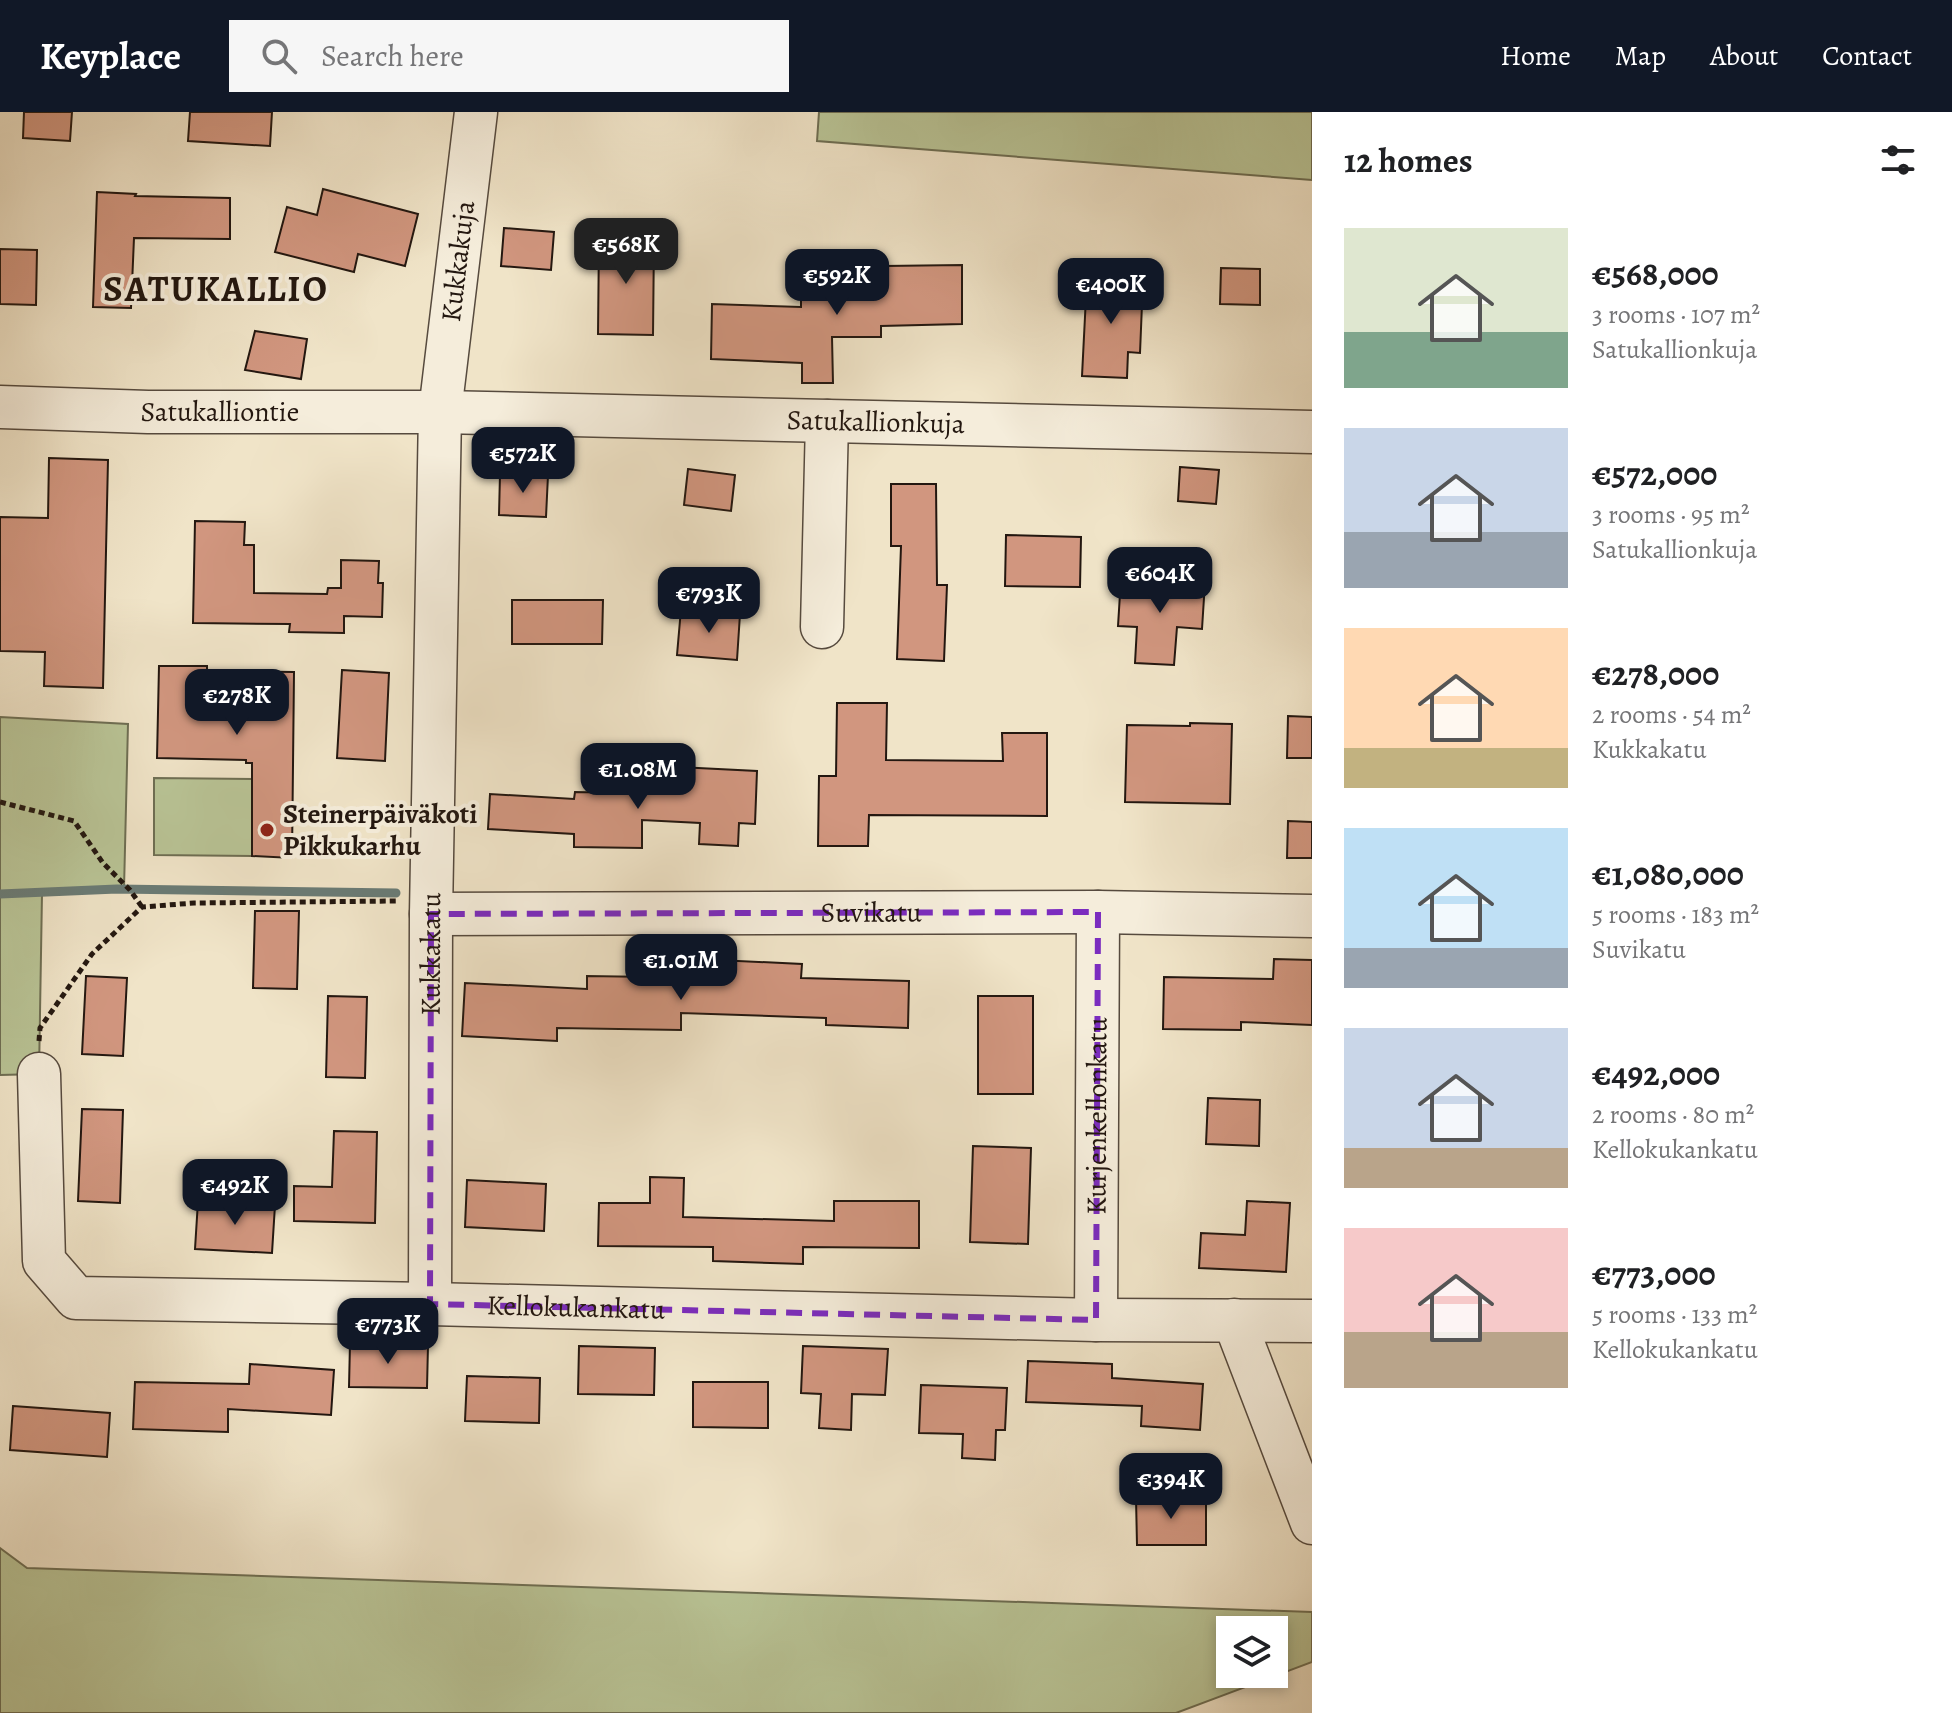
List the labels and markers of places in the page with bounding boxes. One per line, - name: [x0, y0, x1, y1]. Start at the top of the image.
- pin: €568K: [570, 218, 682, 286]
- pin: €592K: [781, 249, 893, 317]
- pin: €400K: [1055, 258, 1167, 326]
- pin: €572K: [467, 427, 579, 495]
- pin: €604K: [1104, 547, 1216, 615]
- pin: €793K: [653, 567, 765, 635]
- pin: €278K: [181, 669, 293, 737]
- pin: €1.08M: [573, 743, 703, 811]
- place label: Steinerpäiväkoti Pikkukarhu: [283, 795, 477, 865]
- marker: Steinerpäiväkoti Pikkukarhu: [258, 821, 276, 839]
- pin: €1.01M: [616, 934, 746, 1002]
- pin: €492K: [179, 1159, 291, 1227]
- pin: €773K: [332, 1298, 444, 1366]
- pin: €394K: [1115, 1453, 1227, 1521]

